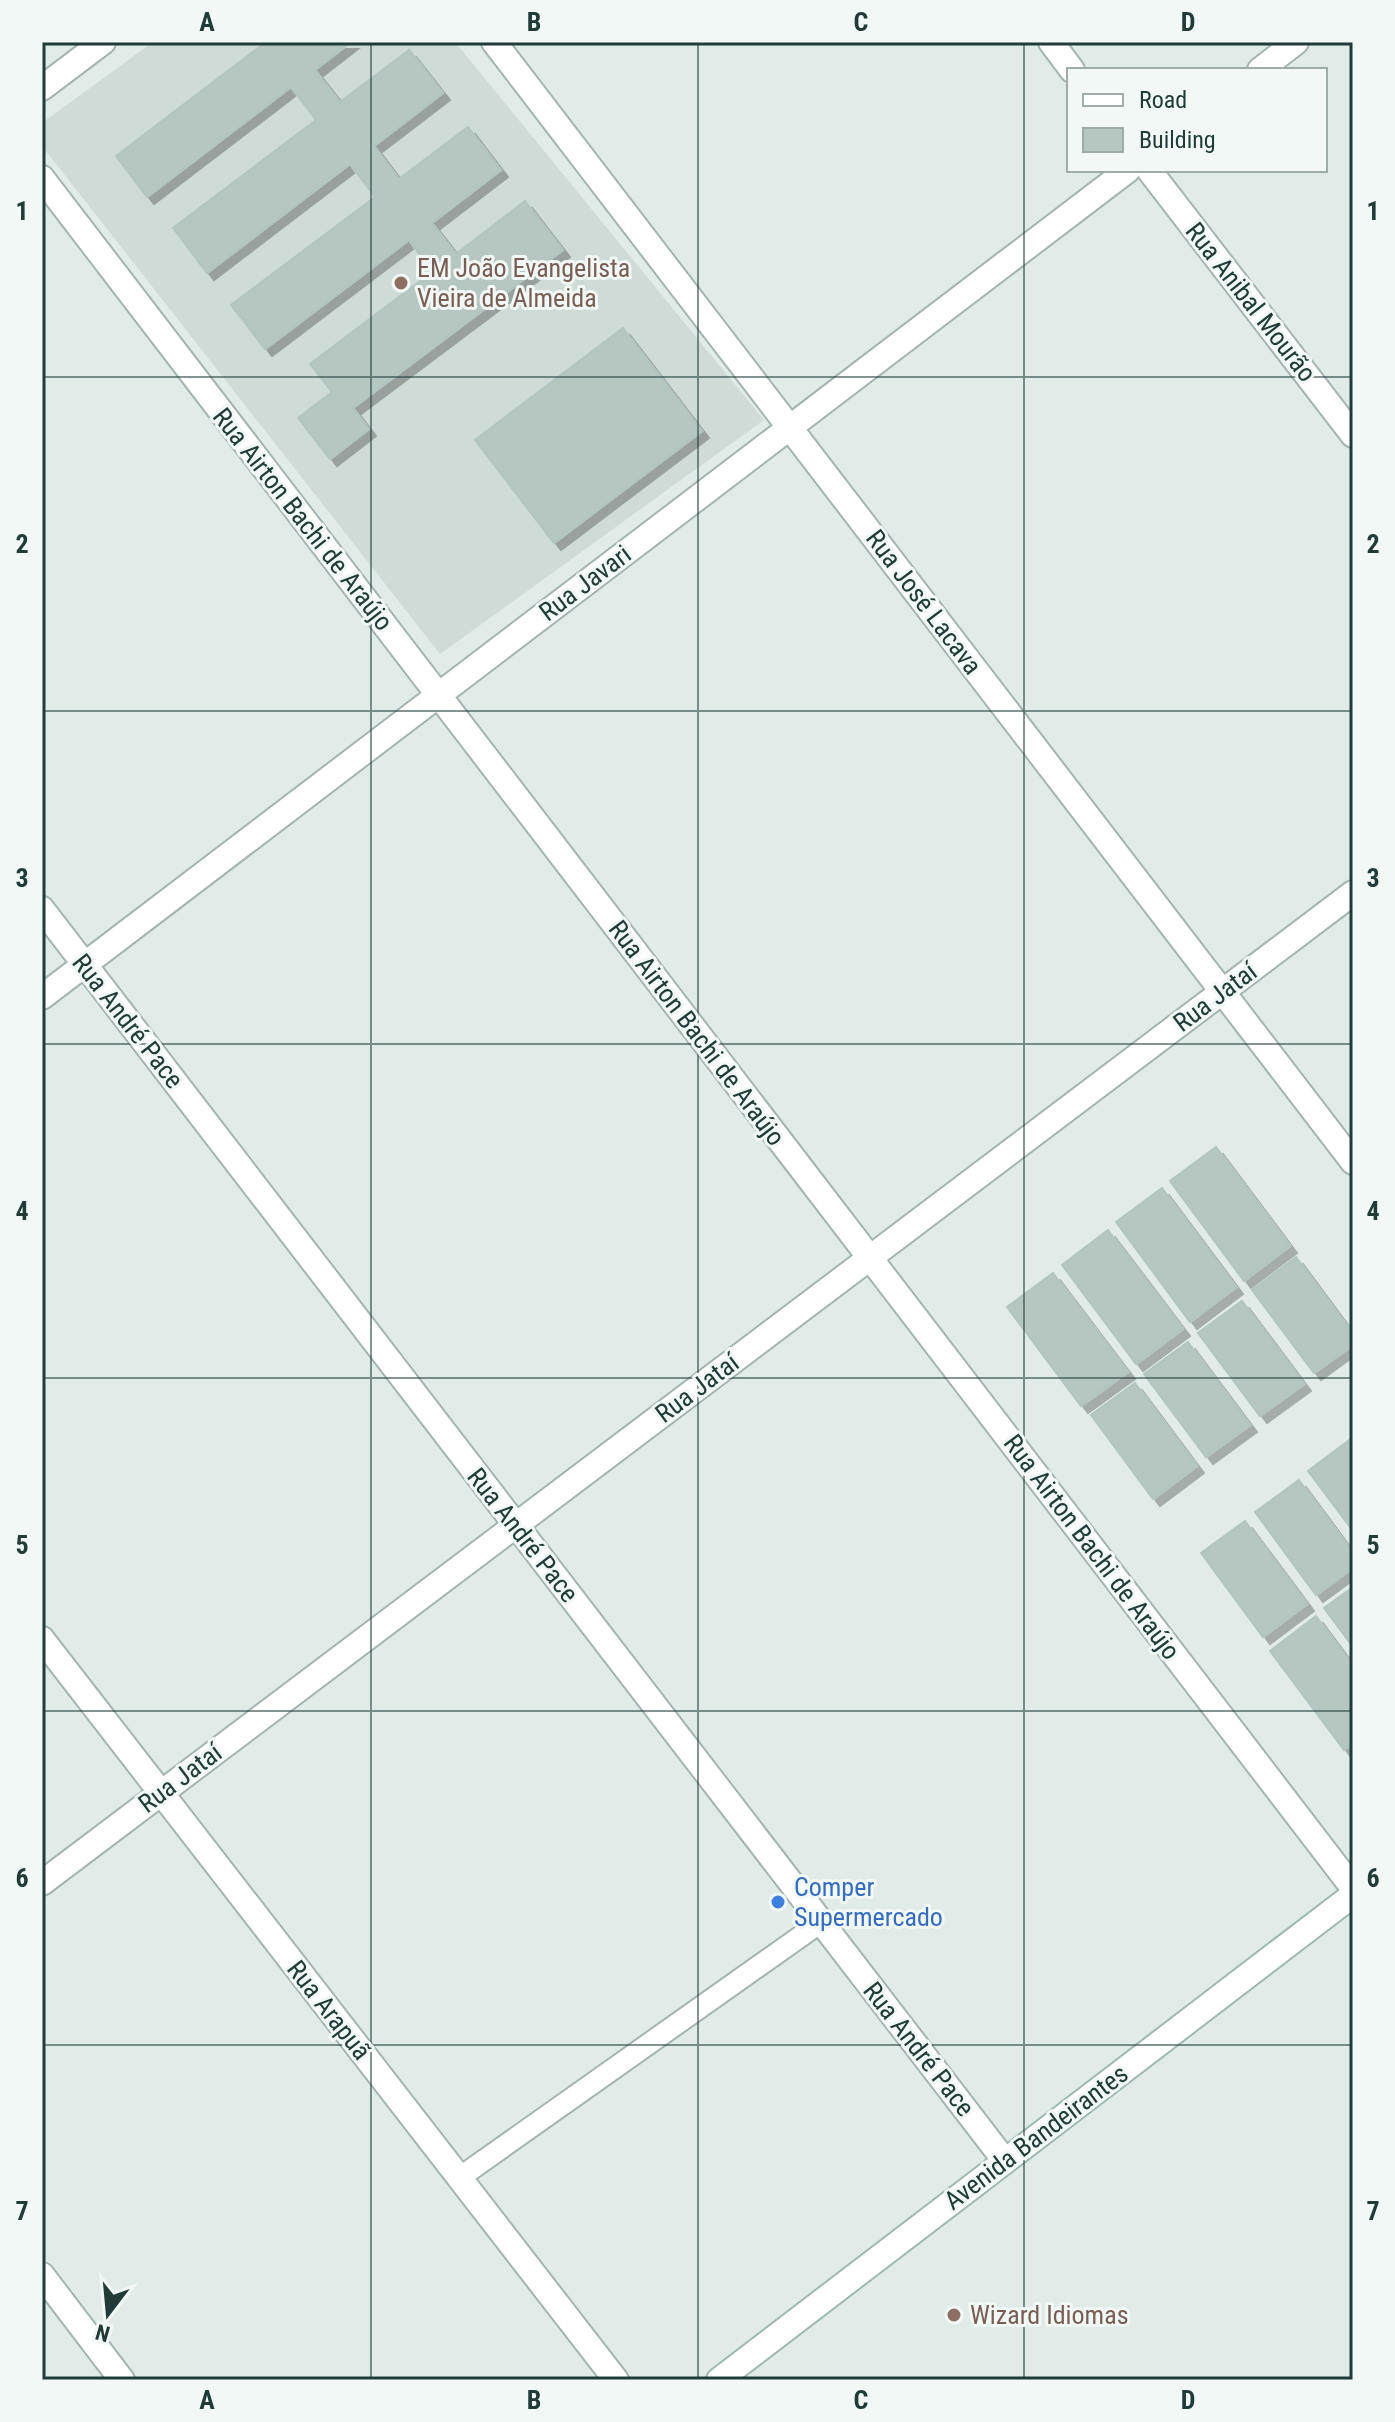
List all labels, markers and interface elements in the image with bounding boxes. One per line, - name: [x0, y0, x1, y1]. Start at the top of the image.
- text: A: [199, 7, 215, 37]
- text: B: [527, 7, 541, 37]
- text: C: [854, 7, 869, 37]
- text: D: [1181, 7, 1195, 37]
- legend: [1067, 68, 1327, 172]
- text: Road: [1139, 86, 1187, 114]
- text: Building: [1139, 126, 1216, 154]
- text: 1: [15, 196, 29, 226]
- text: 1: [1366, 196, 1380, 226]
- street label: Rua Anibal Mourão: [1180, 216, 1322, 388]
- place label: EM João Evangelista Vieira de Almeida: [417, 253, 630, 313]
- marker: EM João Evangelista Vieira de Almeida: [392, 274, 410, 292]
- street label: Rua Airton Bachi de Araújo: [207, 402, 399, 636]
- street label: Rua José Lacava: [860, 524, 988, 680]
- text: 2: [15, 529, 29, 559]
- text: 2: [1366, 529, 1380, 559]
- street label: Rua Javari: [533, 539, 637, 627]
- text: 3: [15, 863, 29, 893]
- text: 3: [1366, 863, 1380, 893]
- street label: Rua Airton Bachi de Araújo: [603, 915, 791, 1151]
- street label: Rua André Pace: [66, 948, 190, 1094]
- street label: Rua Jataí: [1168, 955, 1264, 1038]
- text: 4: [15, 1196, 29, 1226]
- text: 4: [1366, 1196, 1380, 1226]
- street label: Rua Jataí: [650, 1346, 746, 1429]
- street label: Rua Airton Bachi de Araújo: [998, 1429, 1186, 1665]
- street label: Rua André Pace: [461, 1462, 585, 1608]
- text: 5: [15, 1530, 29, 1560]
- text: 5: [1366, 1530, 1380, 1560]
- street label: Rua Jataí: [133, 1736, 229, 1819]
- text: 6: [15, 1863, 29, 1893]
- text: 6: [1366, 1863, 1380, 1893]
- place label: Comper Supermercado: [794, 1872, 943, 1932]
- marker: Comper Supermercado: [769, 1893, 787, 1911]
- street label: Rua Arapuã: [281, 1954, 377, 2066]
- street label: Rua André Pace: [857, 1976, 981, 2122]
- street label: Avenida Bandeirantes: [938, 2058, 1134, 2216]
- text: 7: [15, 2196, 29, 2226]
- text: 7: [1366, 2196, 1380, 2226]
- north arrow: [68, 2274, 148, 2354]
- place label: Wizard Idiomas: [970, 2300, 1129, 2330]
- marker: Wizard Idiomas: [945, 2306, 963, 2324]
- text: N: [93, 2319, 113, 2347]
- text: A: [199, 2385, 215, 2415]
- text: B: [527, 2385, 541, 2415]
- text: C: [854, 2385, 869, 2415]
- text: D: [1181, 2385, 1195, 2415]

